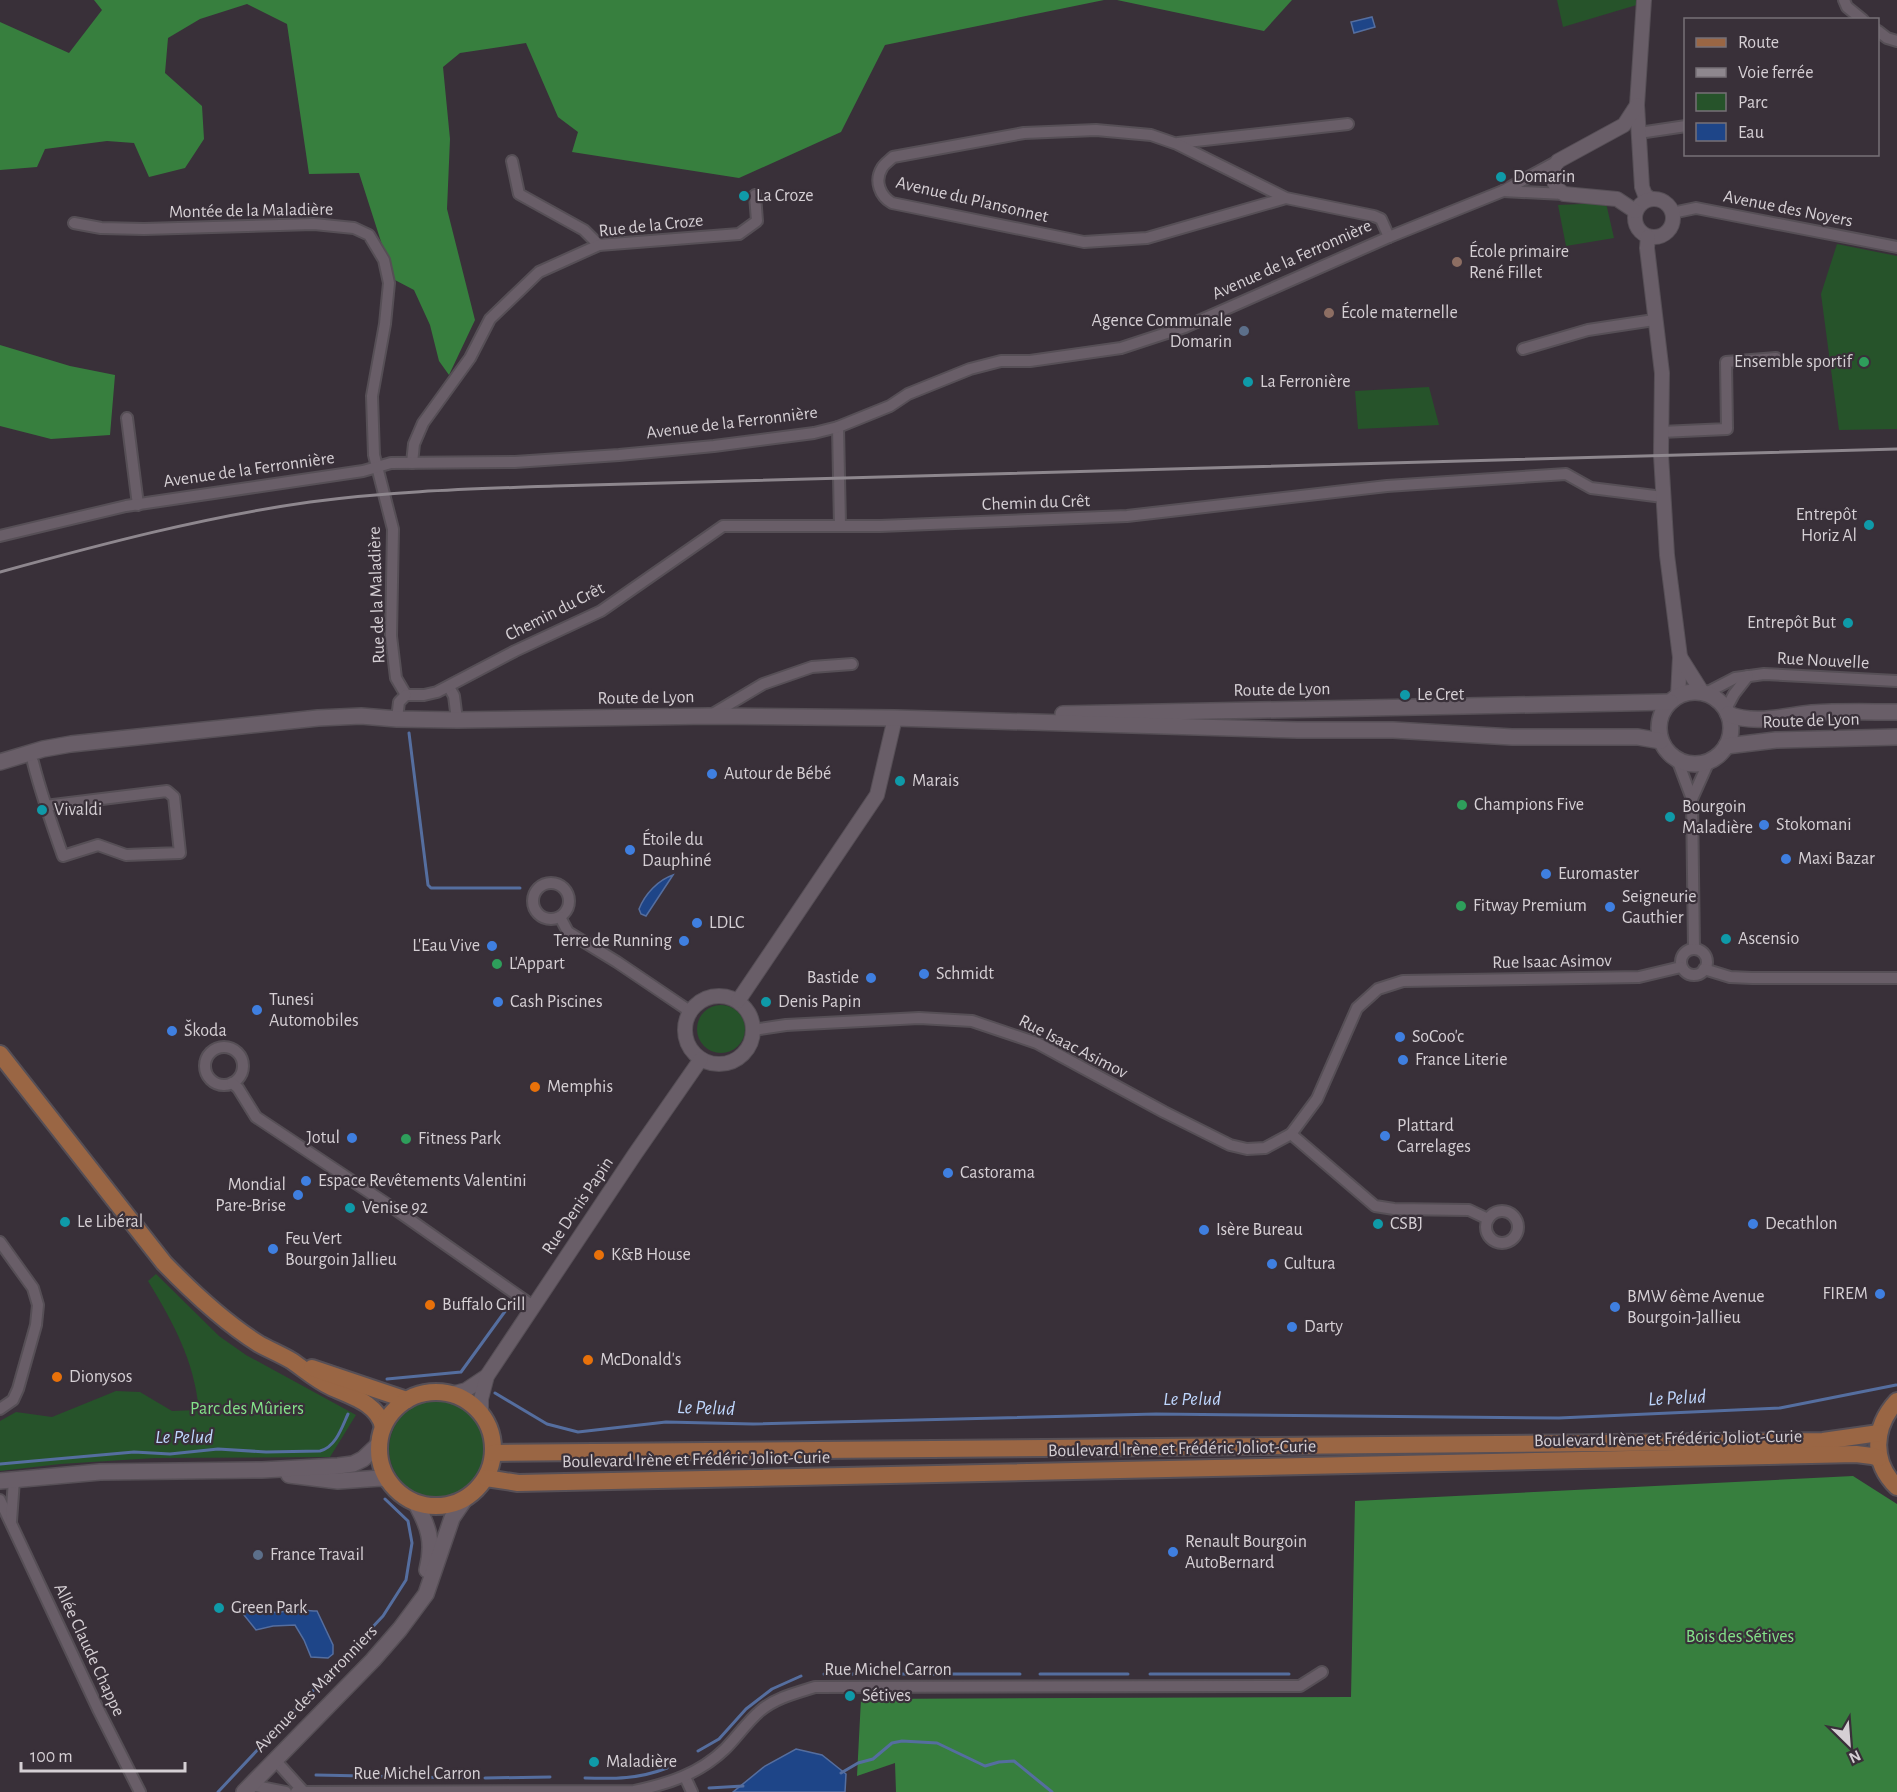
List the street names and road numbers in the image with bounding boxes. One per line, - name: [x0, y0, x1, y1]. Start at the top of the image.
- street label: Avenue du Plansonnet: [894, 174, 1050, 226]
- street label: Avenue des Noyers: [1722, 188, 1854, 230]
- street label: Montée de la Maladière: [169, 201, 333, 221]
- street label: Rue de la Croze: [598, 212, 704, 240]
- street label: Avenue de la Ferronnière: [1209, 217, 1375, 303]
- street label: Avenue de la Ferronnière: [645, 404, 819, 442]
- street label: Avenue de la Ferronnière: [162, 449, 336, 491]
- street label: Chemin du Crêt: [982, 492, 1091, 514]
- street label: Rue de la Maladière: [366, 526, 388, 664]
- street label: Chemin du Crêt: [503, 579, 608, 645]
- street label: Rue Nouvelle: [1776, 650, 1870, 672]
- street label: Route de Lyon: [1233, 680, 1331, 700]
- street label: Route de Lyon: [597, 688, 695, 708]
- street label: Route de Lyon: [1762, 710, 1860, 732]
- street label: Rue Isaac Asimov: [1492, 952, 1612, 972]
- street label: Rue Isaac Asimov: [1016, 1012, 1131, 1082]
- street label: Rue Denis Papin: [539, 1154, 617, 1258]
- street label: Boulevard Irène et Frédéric Joliot-Curie: [1534, 1428, 1802, 1450]
- street label: Boulevard Irène et Frédéric Joliot-Curie: [1048, 1438, 1316, 1460]
- street label: Boulevard Irène et Frédéric Joliot-Curie: [562, 1449, 830, 1471]
- street label: Allée Claude Chappe: [50, 1581, 128, 1719]
- street label: Avenue des Marronniers: [251, 1622, 381, 1756]
- street label: Rue Michel Carron: [824, 1661, 952, 1679]
- street label: Rue Michel Carron: [353, 1765, 481, 1783]

